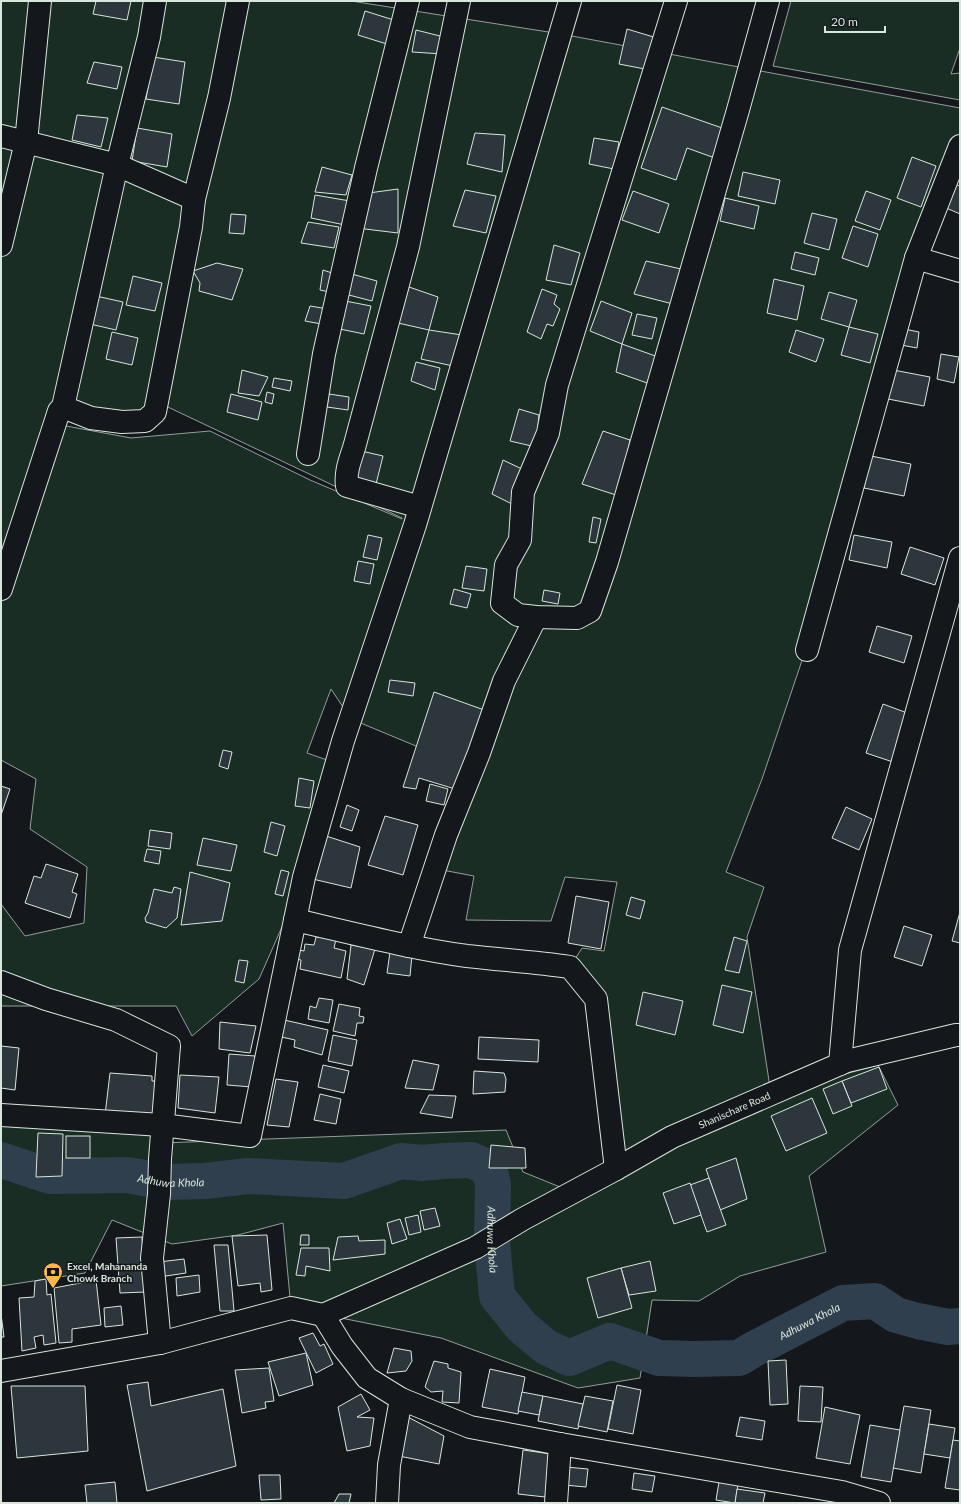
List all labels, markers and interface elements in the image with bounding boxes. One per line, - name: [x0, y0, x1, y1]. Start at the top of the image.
- scale bar: [825, 8, 885, 34]
- text: 20 m: [831, 14, 858, 29]
- street label: Shanischare Road: [697, 1089, 772, 1131]
- water label: Adhuwa Khola: [136, 1170, 205, 1189]
- water label: Adhuwa Khola: [485, 1205, 501, 1274]
- place label: Excel, Mahananda Chowk Branch: [67, 1260, 147, 1284]
- bank icon: Excel, Mahananda Chowk Branch: [42, 1261, 64, 1289]
- water label: Adhuwa Khola: [776, 1299, 842, 1342]

